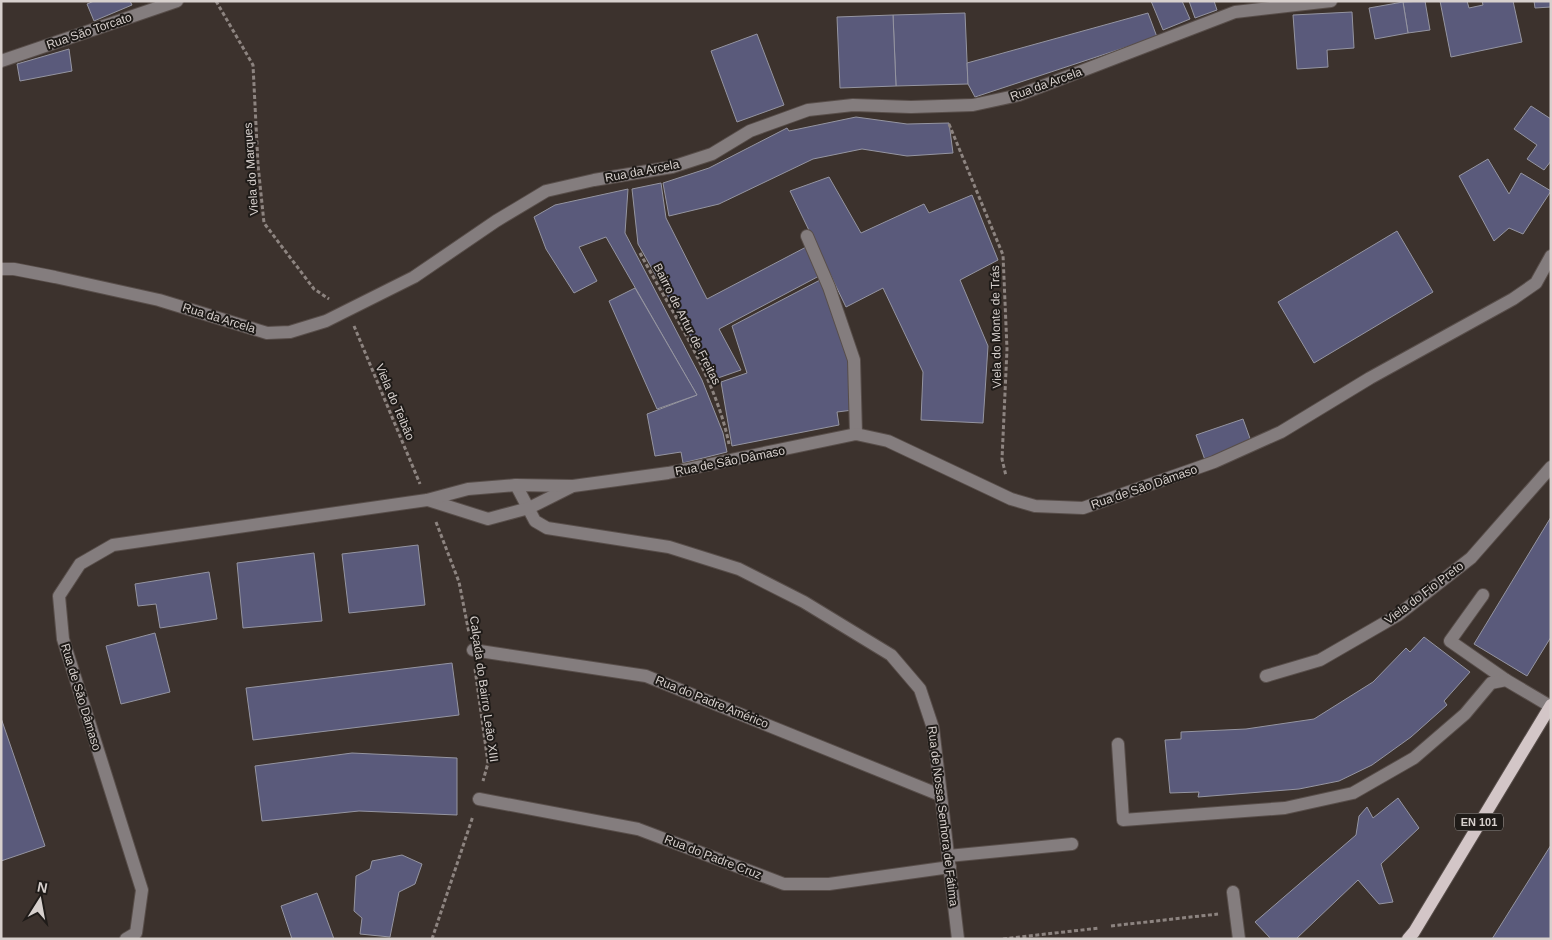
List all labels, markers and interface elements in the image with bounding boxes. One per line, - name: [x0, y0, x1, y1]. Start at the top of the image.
- street label: Rua São Torcato: [45, 10, 134, 52]
- street label: Rua da Arcela: [1008, 64, 1084, 103]
- street label: Viela do Marques: [241, 122, 261, 216]
- street label: Rua da Arcela: [604, 157, 681, 185]
- street label: Bairro de Artur de Freitas: [650, 261, 724, 387]
- street label: Viela do Monte de Trás: [988, 265, 1004, 389]
- street label: Rua da Arcela: [181, 300, 257, 336]
- street label: Viela do Teibão: [373, 362, 418, 443]
- street label: Rua de São Dâmaso: [674, 443, 786, 479]
- street label: Rua de São Dâmaso: [1089, 462, 1199, 512]
- street label: Viela do Fio Preto: [1382, 559, 1466, 627]
- street label: Calçada do Bairro Leão XIII: [467, 615, 501, 763]
- street label: Rua de São Dâmaso: [58, 642, 104, 753]
- street label: Rua do Padre Américo: [653, 673, 771, 731]
- street label: Rua de Nossa Senhora de Fátima: [925, 725, 961, 907]
- road number: EN 101: [1455, 814, 1503, 830]
- street label: Rua do Padre Cruz: [663, 832, 763, 882]
- north arrow: [15, 875, 65, 925]
- text: N: [36, 878, 49, 896]

